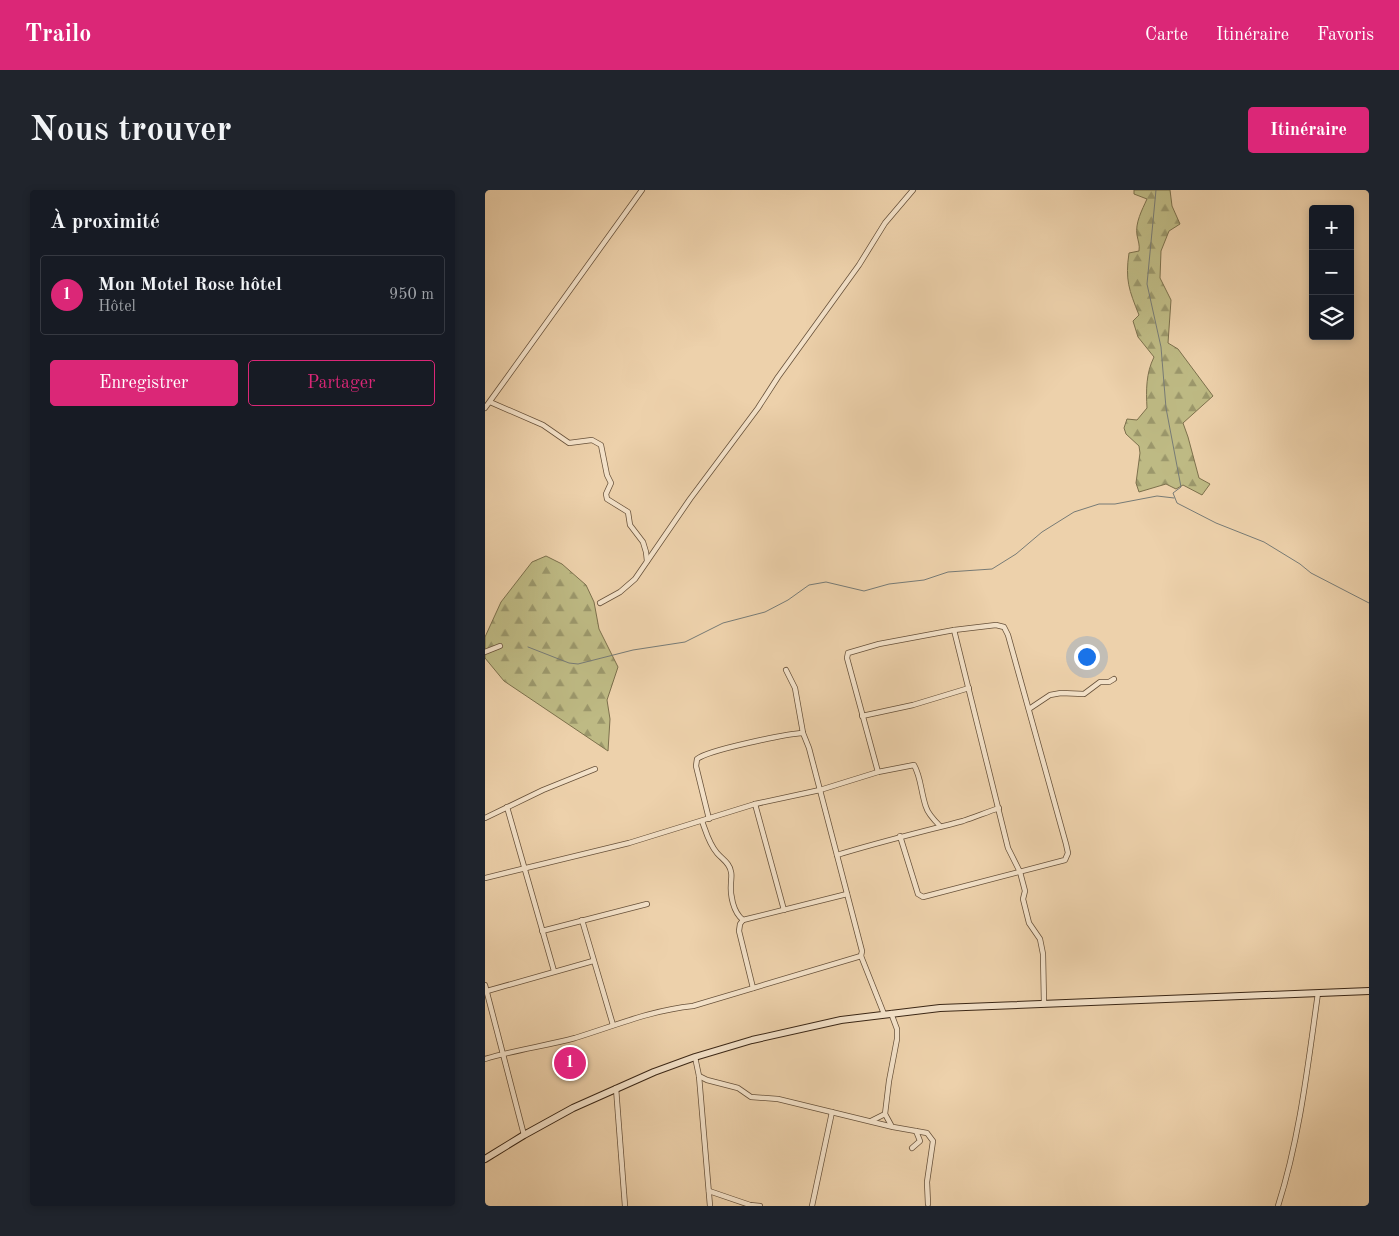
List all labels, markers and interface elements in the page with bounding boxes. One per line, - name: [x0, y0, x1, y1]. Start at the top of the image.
- text: Trailo: [25, 23, 91, 47]
- text: Carte: [1145, 26, 1188, 44]
- text: Itinéraire: [1216, 26, 1289, 44]
- text: Favoris: [1317, 26, 1374, 44]
- button: Itinéraire: [1248, 107, 1369, 153]
- text: Nous trouver: [30, 113, 232, 148]
- map controls: [1309, 205, 1354, 340]
- button: +: [1309, 205, 1354, 250]
- text: À proximité: [50, 212, 160, 233]
- button: −: [1309, 250, 1354, 295]
- text: Mon Motel Rose hôtel: [98, 276, 282, 295]
- text: 1: [62, 287, 72, 303]
- text: 950 m: [389, 287, 434, 303]
- button: layers: [1309, 295, 1354, 340]
- text: Hôtel: [98, 299, 136, 315]
- button: Enregistrer: [50, 360, 238, 406]
- button: Partager: [248, 360, 435, 406]
- your location: [1074, 644, 1100, 670]
- pin: 1: [554, 1044, 586, 1082]

